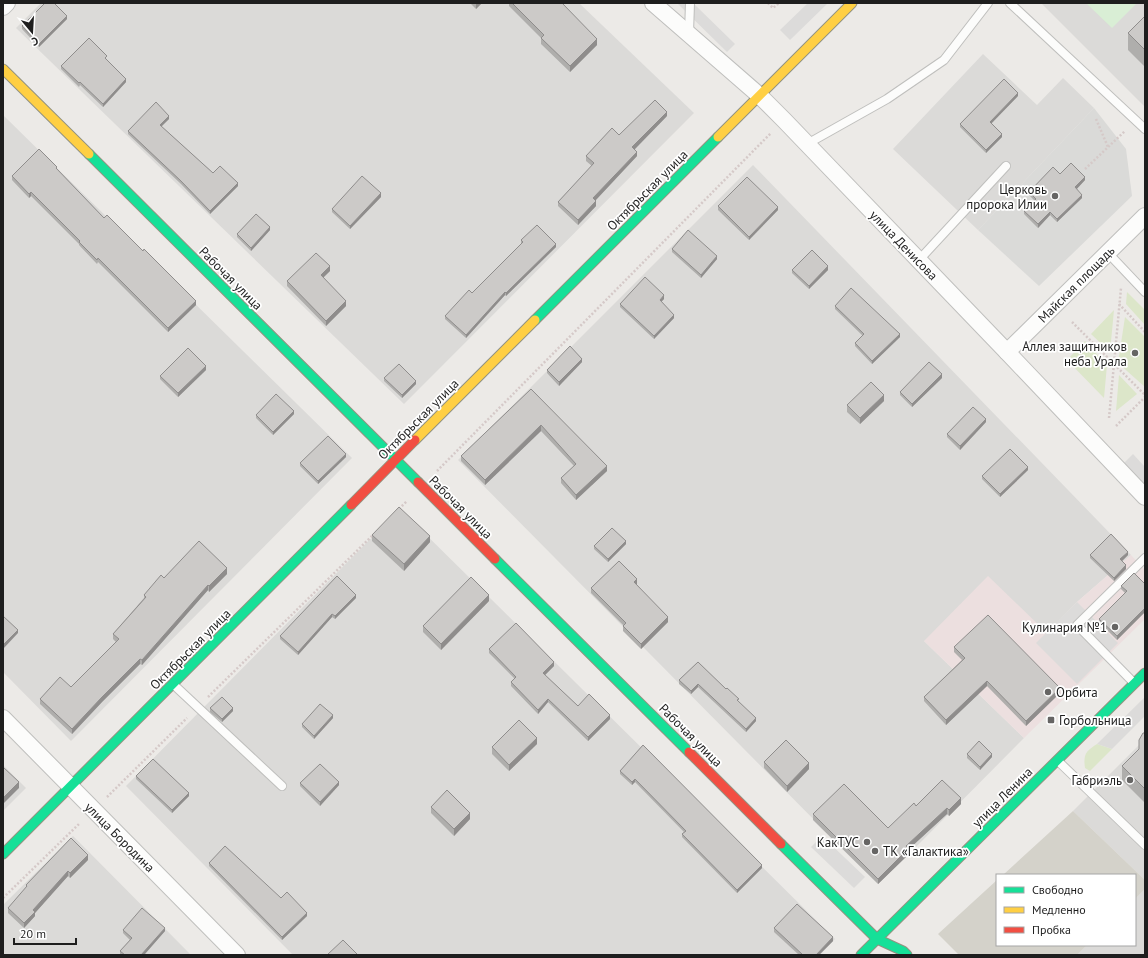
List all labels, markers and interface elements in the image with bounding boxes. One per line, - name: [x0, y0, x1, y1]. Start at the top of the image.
- north arrow: [12, 12, 52, 52]
- text: С: [30, 34, 40, 49]
- street label: Октябрьская улица: [603, 146, 691, 234]
- place label: Церковь пророка Илии: [966, 181, 1047, 213]
- marker: Церковь пророка Илии: [1050, 191, 1060, 201]
- street label: улица Денисова: [866, 207, 941, 284]
- street label: Майская площадь: [1034, 242, 1118, 326]
- street label: Рабочая улица: [195, 243, 266, 314]
- place label: Аллея защитников неба Урала: [1022, 338, 1127, 370]
- marker: Аллея защитников неба Урала: [1130, 348, 1140, 358]
- street label: Октябрьская улица: [374, 375, 462, 463]
- street label: Рабочая улица: [425, 472, 496, 543]
- street label: Октябрьская улица: [146, 605, 234, 693]
- place label: Кулинария №1: [1022, 619, 1107, 636]
- marker: Кулинария №1: [1110, 622, 1120, 632]
- place label: Орбита: [1056, 684, 1098, 701]
- marker: Орбита: [1043, 687, 1053, 697]
- street label: Рабочая улица: [655, 700, 726, 771]
- place label: Горбольница: [1059, 712, 1131, 729]
- marker: Горбольница: [1046, 715, 1056, 725]
- street label: улица Ленина: [969, 764, 1036, 831]
- place label: Габриэль: [1072, 772, 1122, 789]
- marker: Габриэль: [1125, 775, 1135, 785]
- street label: улица Бородина: [81, 799, 158, 876]
- place label: КакТУС: [817, 834, 859, 851]
- marker: КакТУС: [862, 837, 872, 847]
- place label: ТК «Галактика»: [883, 843, 969, 860]
- marker: ТК «Галактика»: [870, 846, 880, 856]
- legend: [996, 874, 1136, 946]
- text: Свободно: [1032, 882, 1083, 897]
- text: Медленно: [1032, 902, 1086, 917]
- scale bar: [14, 920, 76, 946]
- text: Пробка: [1032, 922, 1071, 937]
- text: 20 m: [20, 926, 46, 941]

